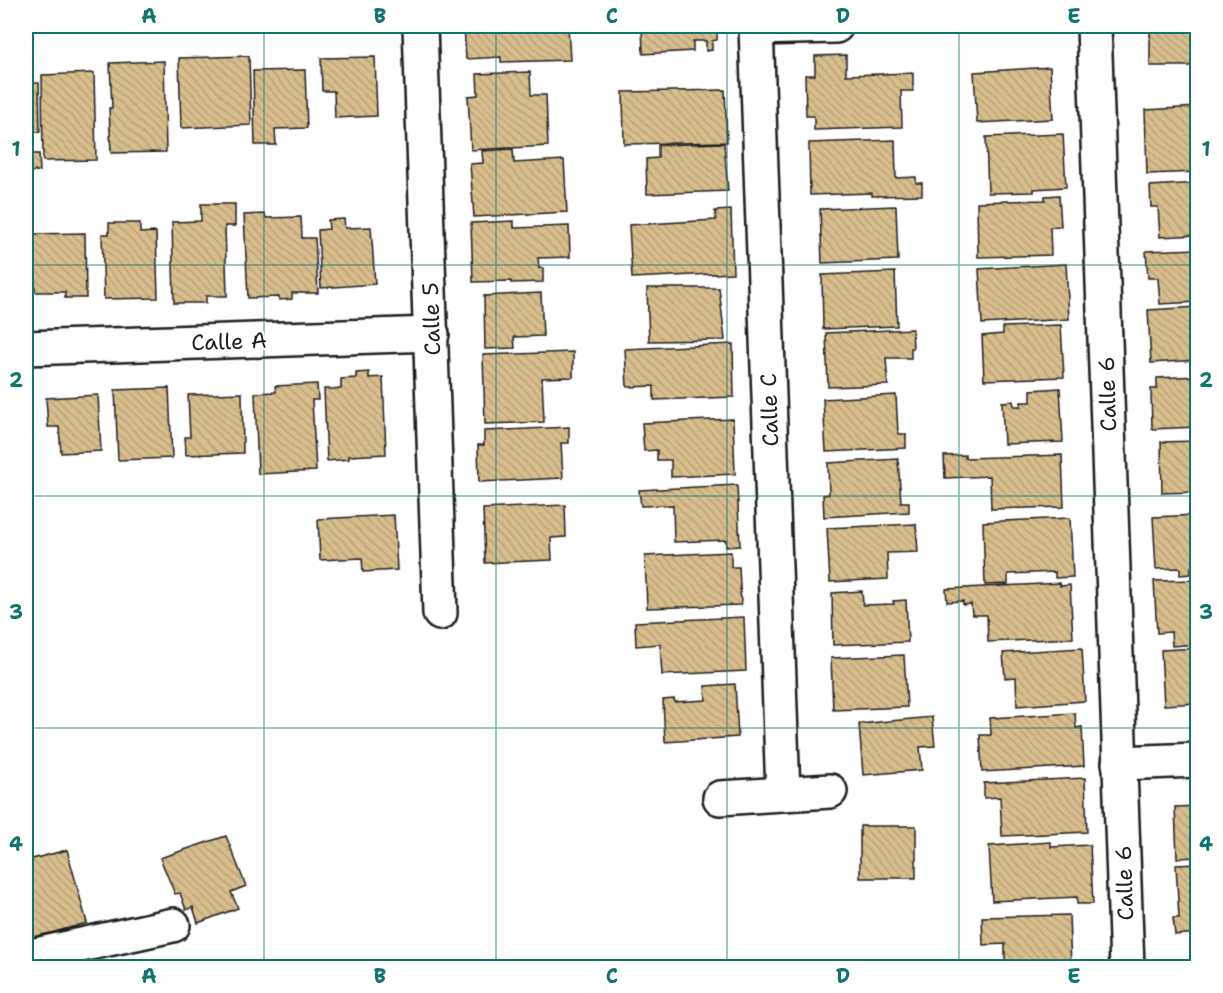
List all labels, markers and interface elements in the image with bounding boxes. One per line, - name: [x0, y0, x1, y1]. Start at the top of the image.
- text: A: [141, 3, 157, 29]
- text: B: [374, 3, 386, 29]
- text: C: [606, 3, 618, 29]
- text: D: [836, 3, 850, 29]
- text: E: [1067, 3, 1081, 29]
- text: 1: [11, 136, 21, 162]
- text: 1: [1201, 136, 1211, 162]
- street label: Calle 5: [416, 282, 447, 356]
- street label: Calle A: [191, 326, 267, 357]
- street label: Calle 6: [1092, 356, 1123, 432]
- text: 2: [9, 367, 23, 393]
- text: 2: [1199, 367, 1213, 393]
- street label: Calle C: [754, 373, 785, 447]
- text: 3: [9, 599, 23, 625]
- text: 3: [1199, 599, 1213, 625]
- text: 4: [9, 831, 23, 857]
- text: 4: [1199, 831, 1213, 857]
- street label: Calle 6: [1109, 845, 1140, 921]
- text: A: [141, 963, 157, 989]
- text: B: [374, 963, 386, 989]
- text: C: [606, 963, 618, 989]
- text: D: [836, 963, 850, 989]
- text: E: [1067, 963, 1081, 989]

